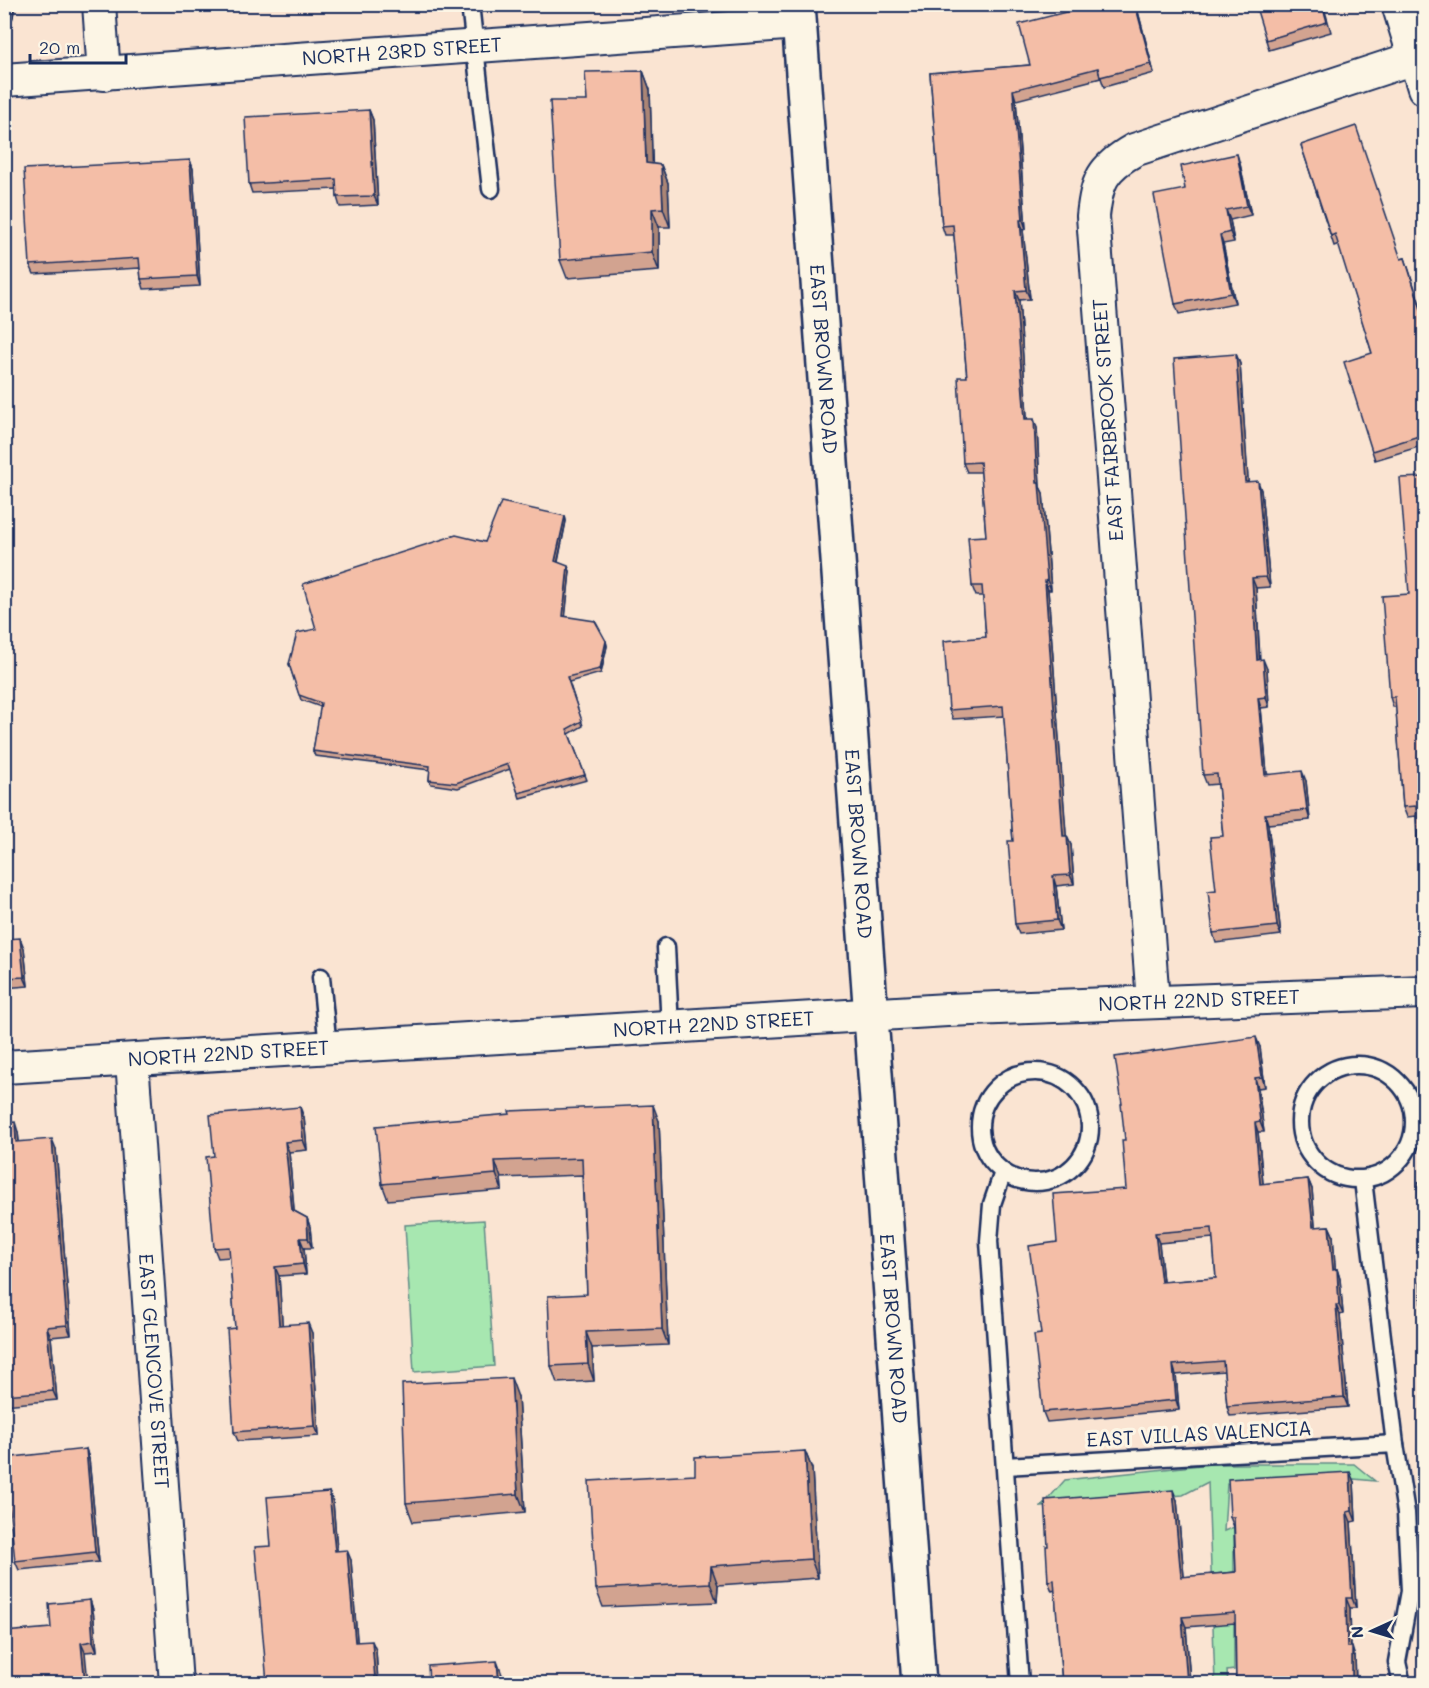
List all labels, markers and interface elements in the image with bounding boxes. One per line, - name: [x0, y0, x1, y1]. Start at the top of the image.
- scale bar: [30, 27, 126, 65]
- street label: NORTH 23RD STREET: [301, 30, 503, 71]
- text: 20 m: [39, 35, 80, 59]
- street label: EAST BROWN ROAD: [805, 263, 844, 455]
- street label: EAST FAIRBROOK STREET: [1086, 298, 1128, 542]
- street label: EAST BROWN ROAD: [840, 748, 879, 940]
- street label: NORTH 22ND STREET: [1098, 983, 1300, 1016]
- street label: NORTH 22ND STREET: [612, 1004, 815, 1042]
- street label: NORTH 22ND STREET: [127, 1033, 330, 1071]
- street label: EAST BROWN ROAD: [875, 1233, 914, 1424]
- street label: EAST GLENCOVE STREET: [134, 1253, 176, 1490]
- street label: EAST VILLAS VALENCIA: [1086, 1414, 1312, 1452]
- north arrow: [1342, 1601, 1402, 1661]
- text: N: [1346, 1625, 1367, 1639]

